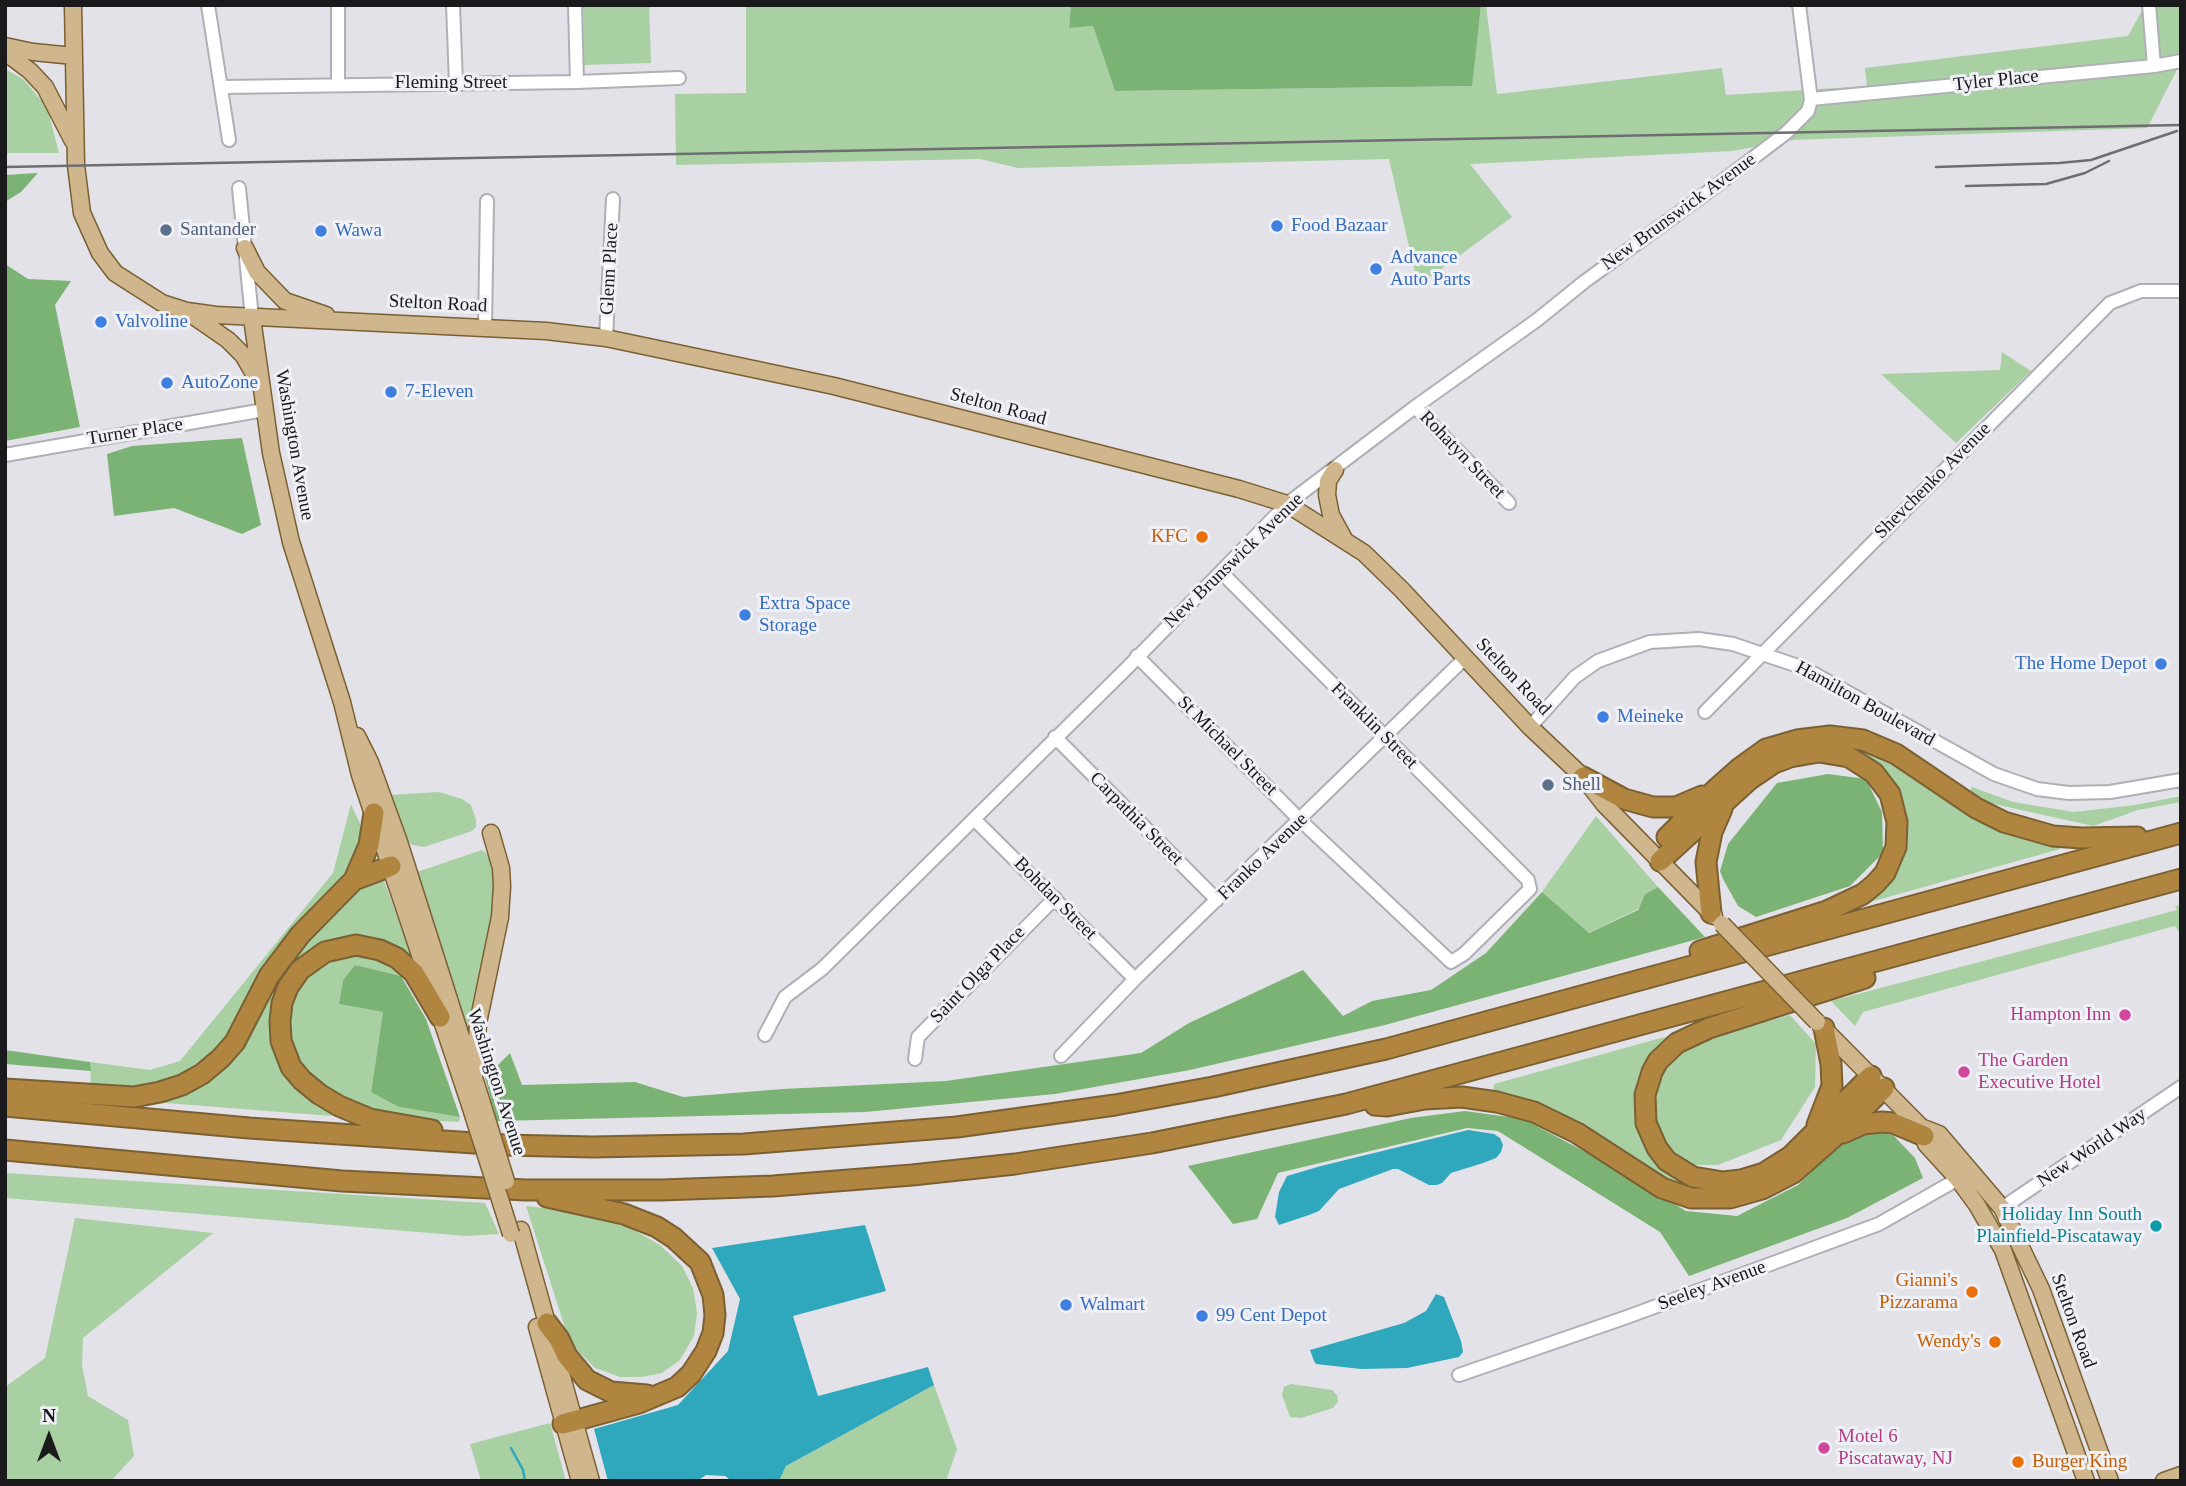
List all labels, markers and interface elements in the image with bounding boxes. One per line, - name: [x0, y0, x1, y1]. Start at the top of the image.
- street label: Tyler Place: [1952, 65, 2040, 97]
- street label: Fleming Street: [395, 72, 507, 94]
- street label: New Brunswick Avenue: [1597, 148, 1761, 276]
- place label: Food Bazaar: [1291, 215, 1388, 237]
- marker: Food Bazaar: [1269, 218, 1285, 234]
- place label: Santander: [180, 219, 256, 241]
- place label: Wawa: [335, 220, 382, 242]
- marker: Santander: [158, 222, 174, 238]
- street label: Glenn Place: [596, 222, 624, 316]
- marker: Wawa: [313, 223, 329, 239]
- place label: Advance Auto Parts: [1390, 247, 1471, 291]
- marker: Advance Auto Parts: [1368, 261, 1384, 277]
- street label: Stelton Road: [388, 290, 488, 318]
- place label: Valvoline: [115, 311, 188, 333]
- marker: Valvoline: [93, 314, 109, 330]
- street label: Washington Avenue: [270, 368, 318, 522]
- place label: AutoZone: [181, 372, 258, 394]
- marker: AutoZone: [159, 375, 175, 391]
- place label: 7-Eleven: [405, 381, 474, 403]
- street label: Stelton Road: [947, 383, 1049, 431]
- marker: 7-Eleven: [383, 384, 399, 400]
- street label: Rohatyn Street: [1414, 406, 1510, 504]
- street label: Turner Place: [85, 413, 185, 451]
- street label: Shevchenko Avenue: [1870, 418, 1996, 544]
- street label: New Brunswick Avenue: [1159, 488, 1309, 634]
- place label: KFC: [1151, 526, 1188, 548]
- marker: KFC: [1194, 529, 1210, 545]
- place label: Extra Space Storage: [759, 593, 850, 637]
- marker: Extra Space Storage: [737, 607, 753, 623]
- street label: Stelton Road: [1471, 634, 1555, 720]
- place label: The Home Depot: [2015, 653, 2147, 675]
- street label: Hamilton Boulevard: [1791, 656, 1939, 752]
- marker: The Home Depot: [2153, 656, 2169, 672]
- street label: Franklin Street: [1326, 678, 1422, 774]
- street label: St Michael Street: [1172, 691, 1282, 801]
- place label: Meineke: [1617, 706, 1683, 728]
- marker: Meineke: [1595, 709, 1611, 725]
- street label: Carpathia Street: [1084, 767, 1188, 871]
- place label: Shell: [1562, 774, 1601, 796]
- marker: Shell: [1540, 777, 1556, 793]
- street label: Franko Avenue: [1213, 808, 1313, 906]
- street label: Bohdan Street: [1009, 853, 1101, 945]
- street label: Saint Olga Place: [926, 922, 1030, 1028]
- place label: Hampton Inn: [2010, 1004, 2111, 1026]
- street label: Washington Avenue: [462, 1006, 530, 1158]
- marker: Hampton Inn: [2117, 1007, 2133, 1023]
- place label: The Garden Executive Hotel: [1978, 1050, 2101, 1094]
- marker: The Garden Executive Hotel: [1956, 1064, 1972, 1080]
- street label: New World Way: [2033, 1103, 2151, 1193]
- place label: Holiday Inn South Plainfield-Piscataway: [1976, 1204, 2142, 1248]
- marker: Holiday Inn South Plainfield-Piscataway: [2148, 1218, 2164, 1234]
- street label: Seeley Avenue: [1655, 1256, 1769, 1316]
- place label: Gianni's Pizzarama: [1879, 1270, 1958, 1314]
- street label: Stelton Road: [2045, 1271, 2101, 1371]
- marker: Gianni's Pizzarama: [1964, 1284, 1980, 1300]
- place label: Walmart: [1080, 1294, 1145, 1316]
- marker: Walmart: [1058, 1297, 1074, 1313]
- place label: 99 Cent Depot: [1216, 1305, 1327, 1327]
- marker: 99 Cent Depot: [1194, 1308, 1210, 1324]
- place label: Wendy's: [1917, 1331, 1981, 1353]
- marker: Wendy's: [1987, 1334, 2003, 1350]
- north arrow: [14, 1402, 84, 1472]
- text: N: [42, 1405, 56, 1426]
- place label: Motel 6 Piscataway, NJ: [1838, 1426, 1953, 1470]
- marker: Motel 6 Piscataway, NJ: [1816, 1440, 1832, 1456]
- place label: Burger King: [2032, 1451, 2127, 1473]
- marker: Burger King: [2010, 1454, 2026, 1470]

